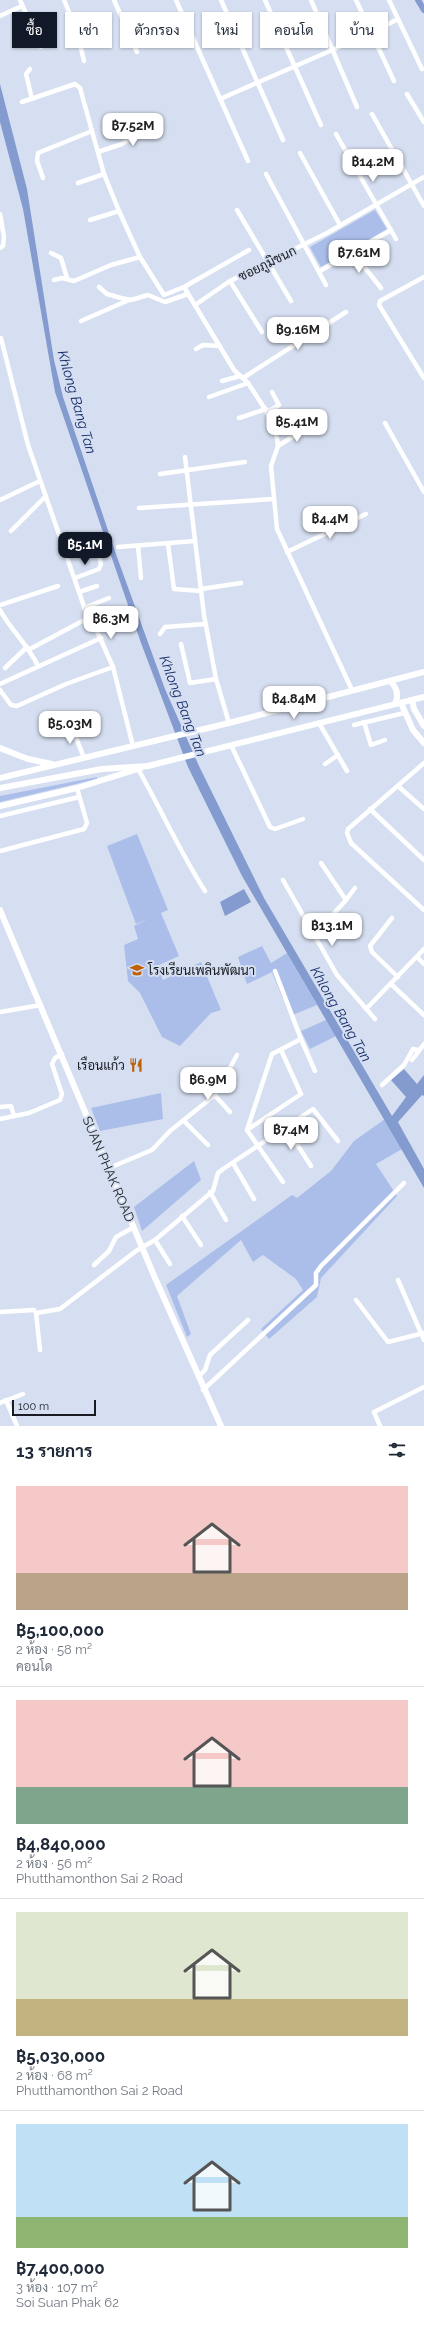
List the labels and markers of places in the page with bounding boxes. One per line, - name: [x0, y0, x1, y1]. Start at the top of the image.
- pin: ฿7.52M: [100, 113, 166, 147]
- pin: ฿14.2M: [340, 149, 406, 183]
- pin: ฿7.61M: [326, 240, 392, 274]
- pin: ฿9.16M: [265, 317, 331, 351]
- pin: ฿5.41M: [264, 409, 330, 443]
- pin: ฿4.4M: [302, 506, 358, 540]
- pin: ฿5.1M: [57, 532, 113, 566]
- pin: ฿6.3M: [83, 606, 139, 640]
- pin: ฿4.84M: [261, 686, 327, 720]
- pin: ฿5.03M: [37, 711, 103, 745]
- pin: ฿13.1M: [299, 913, 365, 947]
- place label: โรงเรียนเพลินพัฒนา: [147, 961, 255, 978]
- school or university icon: โรงเรียนเพลินพัฒนา: [129, 962, 145, 978]
- place label: เรือนแก้ว: [77, 1056, 125, 1073]
- restaurant icon: เรือนแก้ว: [128, 1057, 144, 1073]
- pin: ฿6.9M: [180, 1067, 236, 1101]
- pin: ฿7.4M: [263, 1117, 319, 1151]

